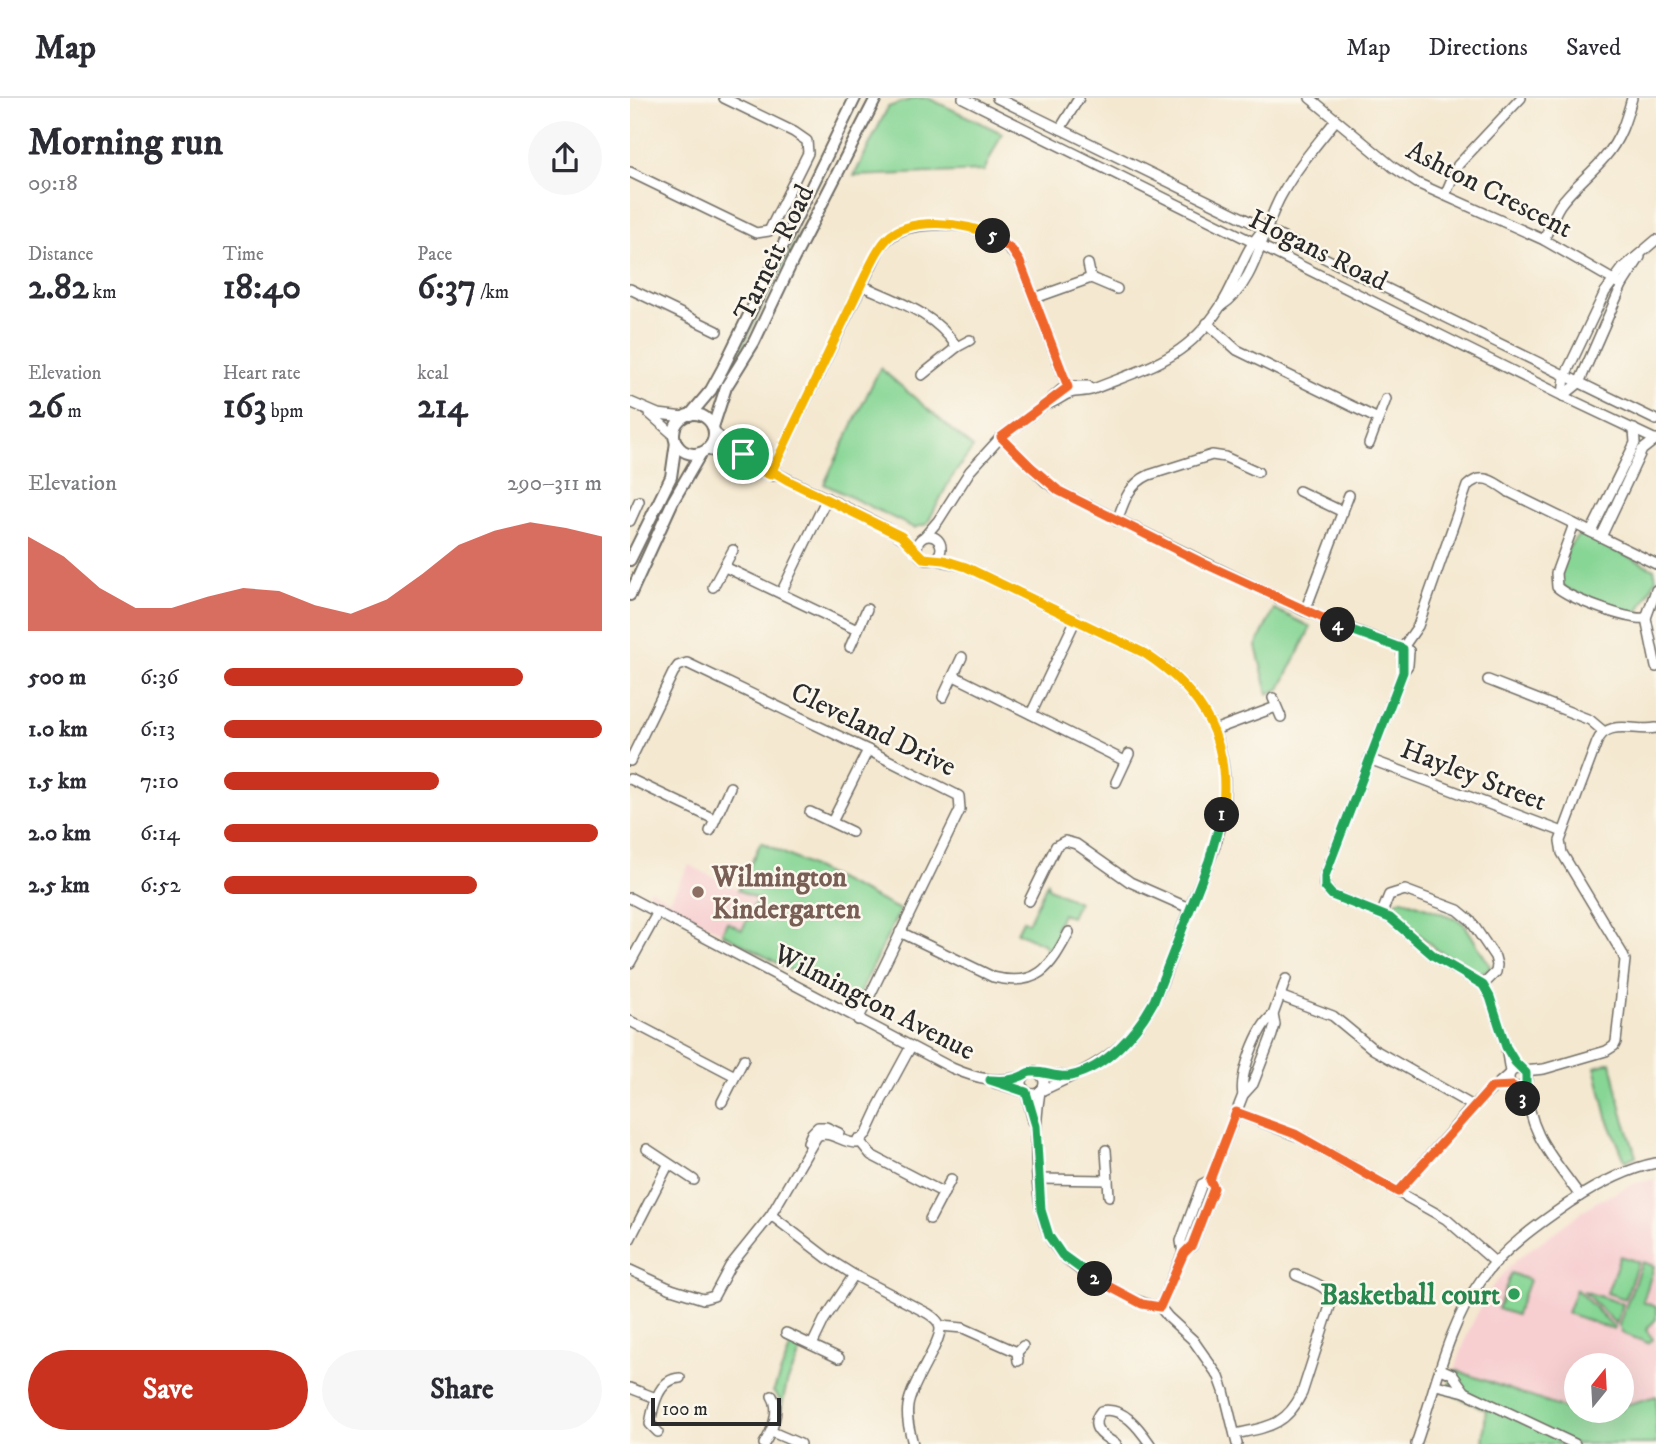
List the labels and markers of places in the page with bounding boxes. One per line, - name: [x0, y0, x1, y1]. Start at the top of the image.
- pin: 5: [976, 218, 1010, 254]
- pin: [713, 424, 773, 484]
- pin: 4: [1320, 608, 1356, 642]
- pin: 1: [1204, 798, 1240, 832]
- place label: Wilmington Kindergarten: [711, 860, 861, 927]
- marker: Wilmington Kindergarten: [690, 884, 706, 900]
- pin: 3: [1506, 1082, 1540, 1116]
- pin: 2: [1078, 1262, 1112, 1296]
- place label: Basketball court: [1320, 1278, 1500, 1313]
- marker: Basketball court: [1506, 1286, 1522, 1302]

